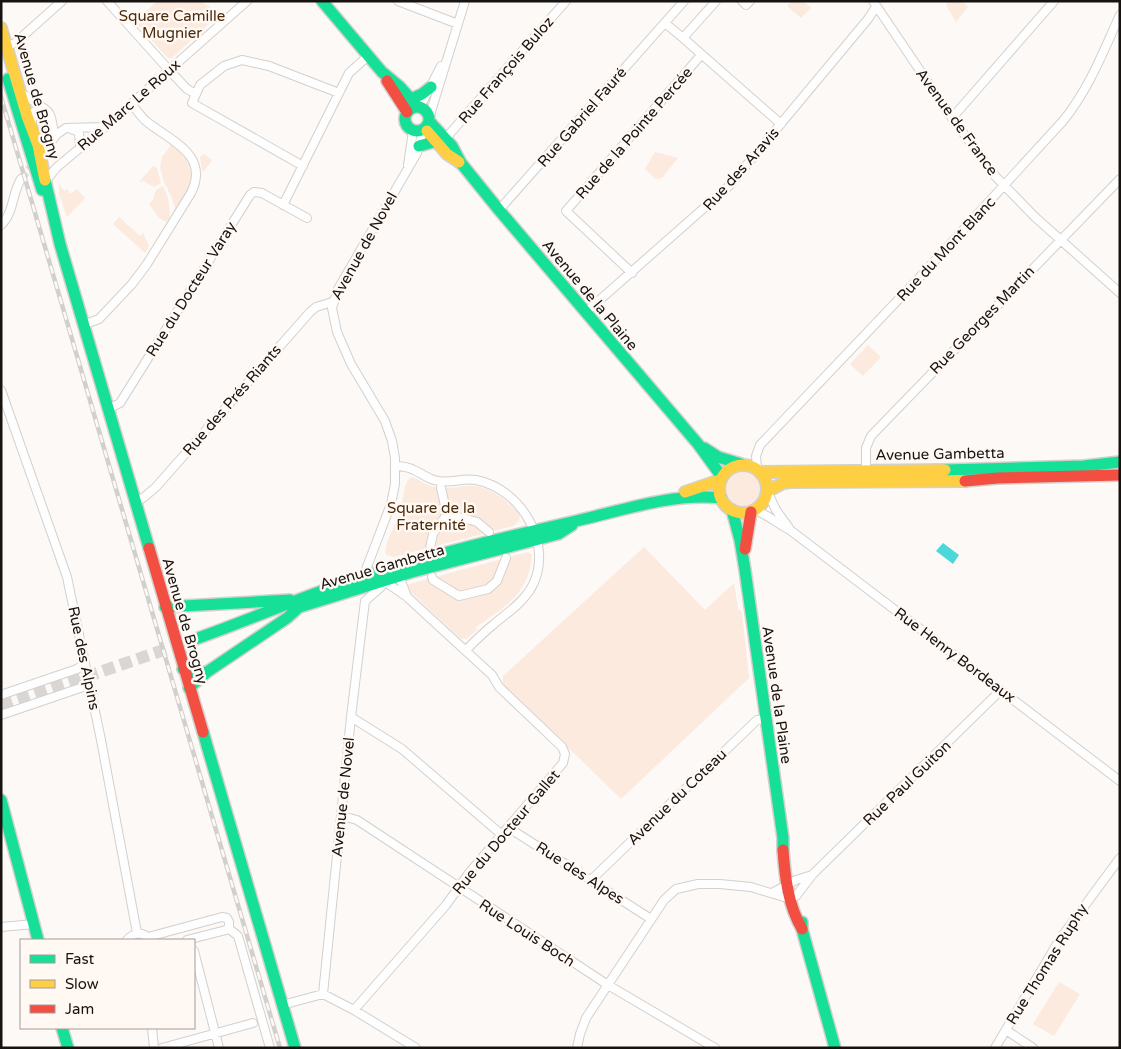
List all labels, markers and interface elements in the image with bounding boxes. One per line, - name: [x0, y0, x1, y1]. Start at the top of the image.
- park label: Square Camille Mugnier: [119, 7, 225, 42]
- street label: Rue François Buloz: [455, 13, 557, 127]
- street label: Avenue de Brogny: [10, 31, 64, 161]
- street label: Rue Marc Le Roux: [74, 55, 184, 155]
- street label: Rue Gabriel Fauré: [534, 63, 630, 171]
- street label: Rue de la Pointe Percée: [572, 63, 696, 203]
- street label: Avenue de France: [912, 65, 1002, 179]
- street label: Rue des Aravis: [699, 124, 783, 214]
- street label: Avenue de Novel: [327, 189, 401, 303]
- street label: Rue du Mont Blanc: [893, 193, 999, 305]
- street label: Rue du Docteur Varay: [142, 218, 240, 360]
- street label: Avenue de la Plaine: [538, 236, 642, 354]
- street label: Rue Georges Martin: [926, 262, 1038, 378]
- street label: Rue des Prés Riants: [179, 341, 285, 459]
- street label: Avenue Gambetta: [875, 444, 1005, 464]
- park label: Square de la Fraternité: [387, 499, 475, 534]
- street label: Avenue Gambetta: [318, 541, 446, 593]
- street label: Avenue de Brogny: [158, 556, 212, 686]
- street label: Rue des Alpins: [64, 604, 104, 712]
- street label: Rue Henry Bordeaux: [891, 604, 1019, 706]
- street label: Avenue de la Plaine: [758, 625, 796, 765]
- street label: Avenue de Novel: [328, 736, 358, 858]
- street label: Rue Paul Guiton: [859, 737, 955, 829]
- street label: Avenue du Coteau: [624, 745, 730, 849]
- street label: Rue du Docteur Gallet: [449, 766, 564, 898]
- street label: Rue des Alpes: [533, 838, 627, 908]
- street label: Rue Louis Boch: [476, 895, 578, 971]
- street label: Rue Thomas Ruphy: [1002, 900, 1092, 1028]
- legend: [20, 939, 195, 1029]
- text: Fast: [65, 950, 95, 968]
- text: Slow: [65, 975, 99, 993]
- text: Jam: [65, 1000, 94, 1018]

